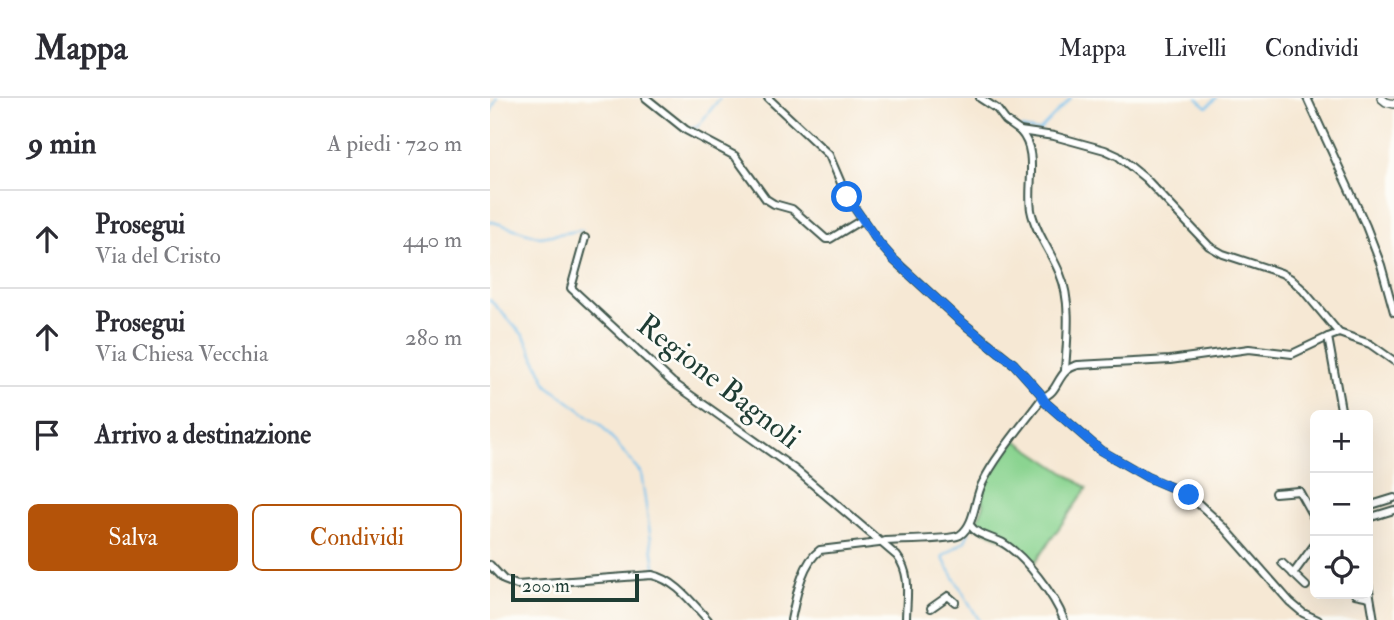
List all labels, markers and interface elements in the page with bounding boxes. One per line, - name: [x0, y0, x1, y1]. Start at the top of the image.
- text: Mappa: [35, 28, 127, 69]
- text: Mappa: [1059, 33, 1126, 64]
- text: Livelli: [1164, 33, 1227, 64]
- text: Condividi: [1265, 33, 1359, 64]
- text: 9 min: [28, 125, 96, 162]
- text: A piedi · 720 m: [327, 129, 462, 158]
- route start: [831, 181, 862, 212]
- text: Prosegui: [95, 209, 185, 241]
- icon: ahead: [28, 220, 66, 258]
- text: 440 m: [403, 225, 462, 254]
- text: Via del Cristo: [95, 241, 221, 270]
- street label: Regione Bagnoli: [630, 306, 808, 457]
- text: Prosegui: [95, 307, 185, 339]
- icon: ahead: [28, 318, 66, 356]
- text: 280 m: [405, 323, 462, 352]
- text: Via Chiesa Vecchia: [95, 339, 268, 368]
- map controls: [1310, 410, 1373, 599]
- button: +: [1310, 410, 1373, 473]
- icon: arrive: [28, 416, 66, 454]
- text: Arrivo a destinazione: [95, 419, 311, 451]
- button: −: [1310, 473, 1373, 536]
- route end: [1173, 479, 1204, 510]
- button: Salva: [28, 504, 238, 571]
- button: Condividi: [252, 504, 462, 571]
- button: locate: [1310, 536, 1373, 599]
- scale bar: [511, 571, 639, 603]
- text: 200 m: [522, 574, 570, 598]

